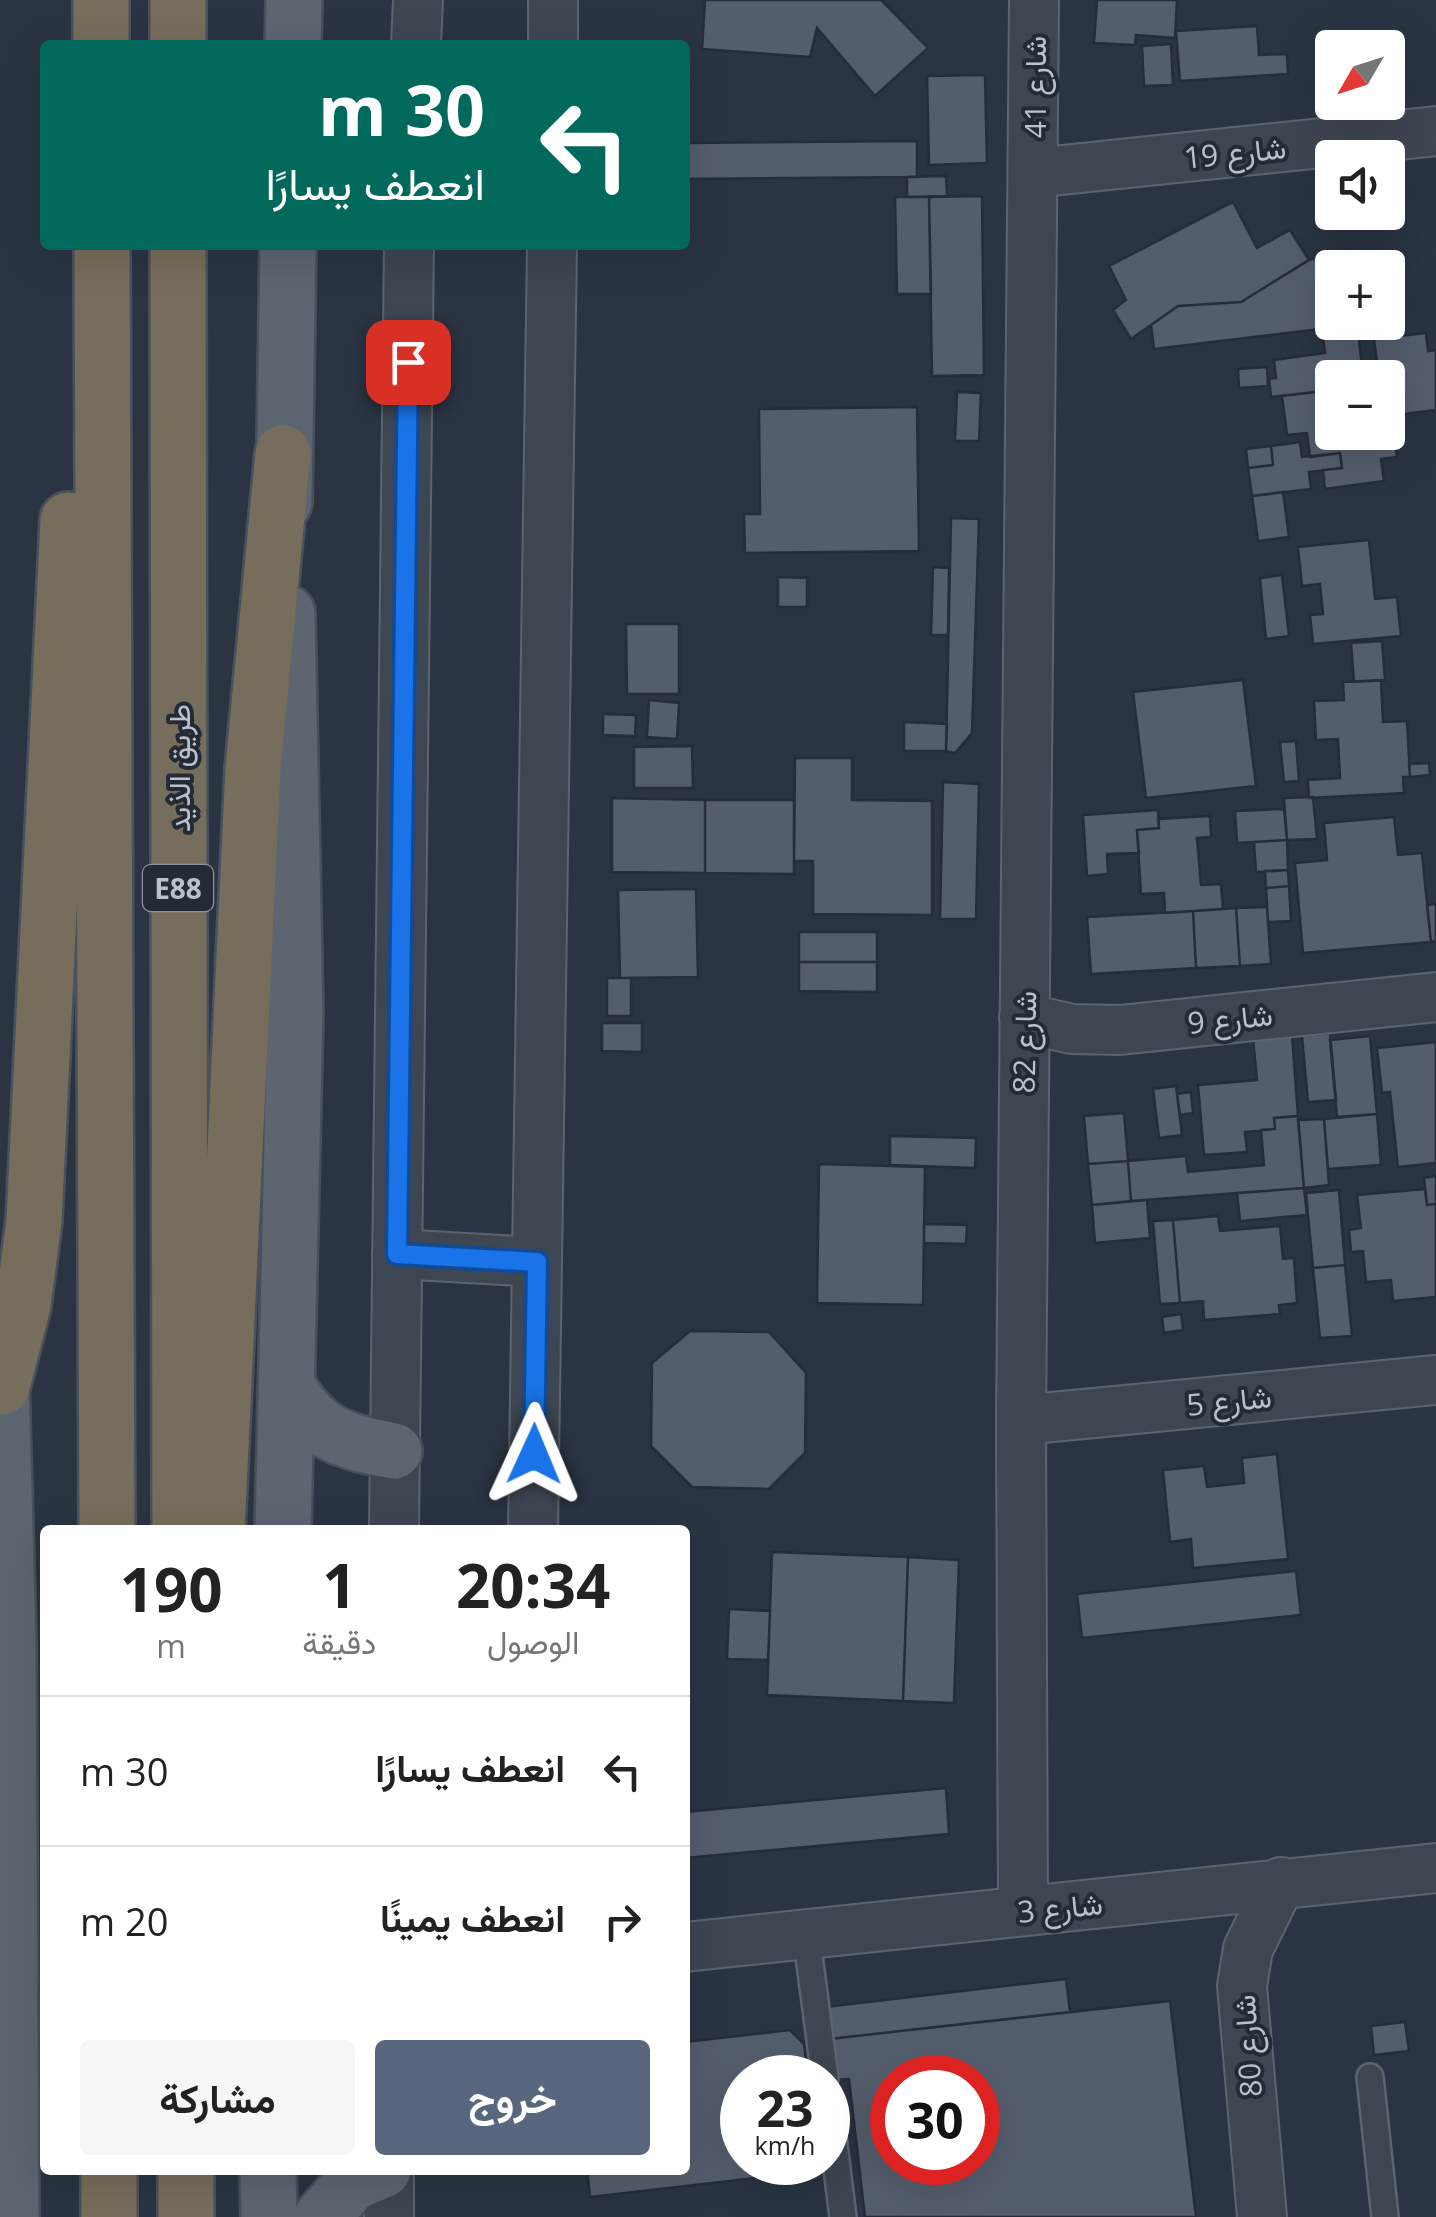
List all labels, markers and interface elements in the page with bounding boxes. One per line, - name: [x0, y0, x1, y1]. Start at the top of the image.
- north arrow: [1315, 30, 1405, 120]
- map controls: [1315, 30, 1405, 450]
- street label: شارع 41: [1014, 36, 1056, 138]
- text: 30 m: [318, 61, 485, 157]
- icon: left: [520, 80, 650, 210]
- street label: شارع 19: [1182, 126, 1288, 179]
- button: sound: [1315, 140, 1405, 230]
- text: انعطف يسارًا: [266, 152, 485, 213]
- button: +: [1315, 250, 1405, 340]
- pin: [366, 320, 451, 405]
- icon: arrive: [381, 335, 436, 390]
- button: −: [1315, 360, 1405, 450]
- street label: طريق الذيد: [158, 704, 199, 832]
- road number: E88: [143, 865, 213, 911]
- street label: شارع 82: [1003, 990, 1046, 1094]
- street label: شارع 9: [1185, 993, 1275, 1044]
- street label: شارع 5: [1184, 1375, 1274, 1426]
- position arrow: [482, 1402, 586, 1506]
- text: 1: [322, 1544, 356, 1626]
- text: 20:34: [456, 1544, 610, 1626]
- text: 190: [120, 1548, 223, 1630]
- text: دقيقة: [302, 1620, 376, 1663]
- text: الوصول: [487, 1620, 579, 1663]
- text: m: [156, 1624, 186, 1667]
- text: انعطف يسارًا: [375, 1741, 565, 1793]
- icon: left: [595, 1744, 650, 1799]
- text: 30 m: [80, 1745, 169, 1797]
- street label: شارع 3: [1015, 1882, 1105, 1933]
- text: انعطف يمينًا: [380, 1891, 565, 1943]
- icon: right: [595, 1894, 650, 1949]
- text: 20 m: [80, 1895, 169, 1947]
- street label: شارع 80: [1223, 1993, 1272, 2099]
- button: مشاركة: [80, 2040, 355, 2155]
- button: خروج: [375, 2040, 650, 2155]
- speed limit sign: 30: [870, 2055, 1000, 2185]
- text: 23: [756, 2074, 814, 2142]
- text: km/h: [755, 2128, 815, 2162]

